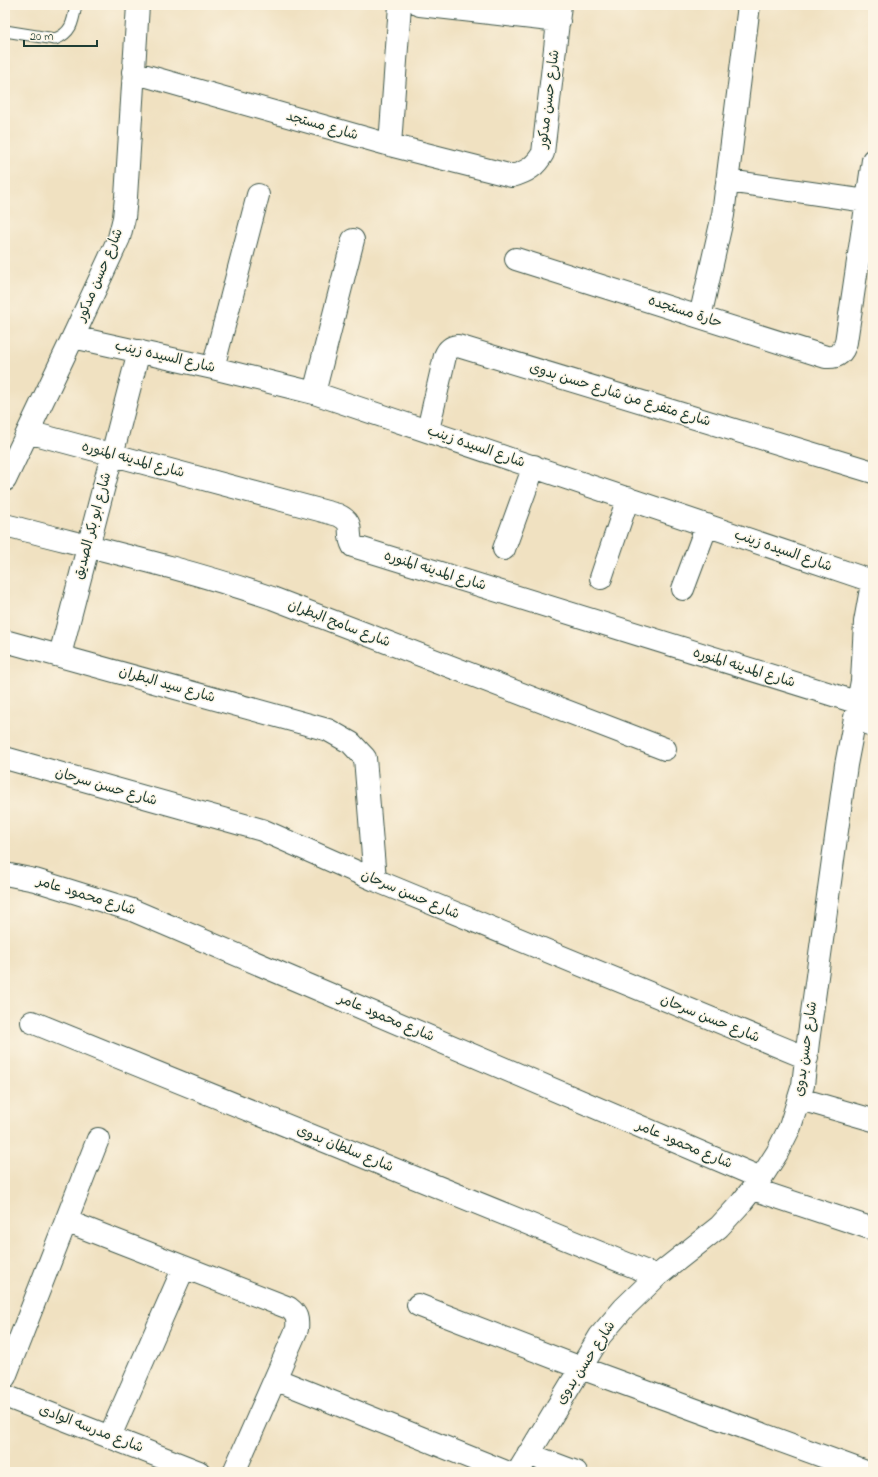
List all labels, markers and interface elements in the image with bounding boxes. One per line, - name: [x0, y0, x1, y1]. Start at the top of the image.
- scale bar: [24, 22, 97, 48]
- text: 20 m: [30, 28, 53, 46]
- street label: شارع حسن مدكور: [532, 49, 565, 150]
- street label: شارع مستجد: [284, 106, 360, 146]
- street label: شارع حسن مدكور: [71, 225, 129, 326]
- street label: حارة مستجده: [645, 290, 725, 334]
- street label: شارع السيده زينب: [113, 335, 217, 379]
- street label: شارع متفرع من شارع حسن بدوى: [527, 357, 713, 433]
- street label: شارع السيده زينب: [424, 420, 528, 474]
- street label: شارع المدينه المنوره: [79, 436, 187, 484]
- street label: شارع ابو بكر الصديق: [69, 470, 117, 582]
- street label: شارع السيده زينب: [731, 524, 835, 578]
- street label: شارع المدينه المنوره: [381, 545, 489, 597]
- street label: شارع سامح البطران: [285, 595, 393, 653]
- street label: شارع المدينه المنوره: [690, 642, 798, 694]
- street label: شارع سيد البطران: [116, 661, 218, 709]
- street label: شارع حسن سرحان: [52, 762, 160, 812]
- street label: شارع حسن سرحان: [357, 865, 463, 925]
- street label: شارع محمود عامر: [33, 871, 138, 921]
- street label: شارع محمود عامر: [334, 988, 437, 1048]
- street label: شارع حسن سرحان: [657, 990, 763, 1048]
- street label: شارع حسن بدوى: [789, 1000, 823, 1098]
- street label: شارع محمود عامر: [632, 1115, 735, 1175]
- street label: شارع سلطان بدوى: [293, 1120, 397, 1178]
- street label: شارع حسن بدوى: [551, 1317, 621, 1409]
- street label: شارع مدرسه الوادى: [36, 1399, 146, 1459]

